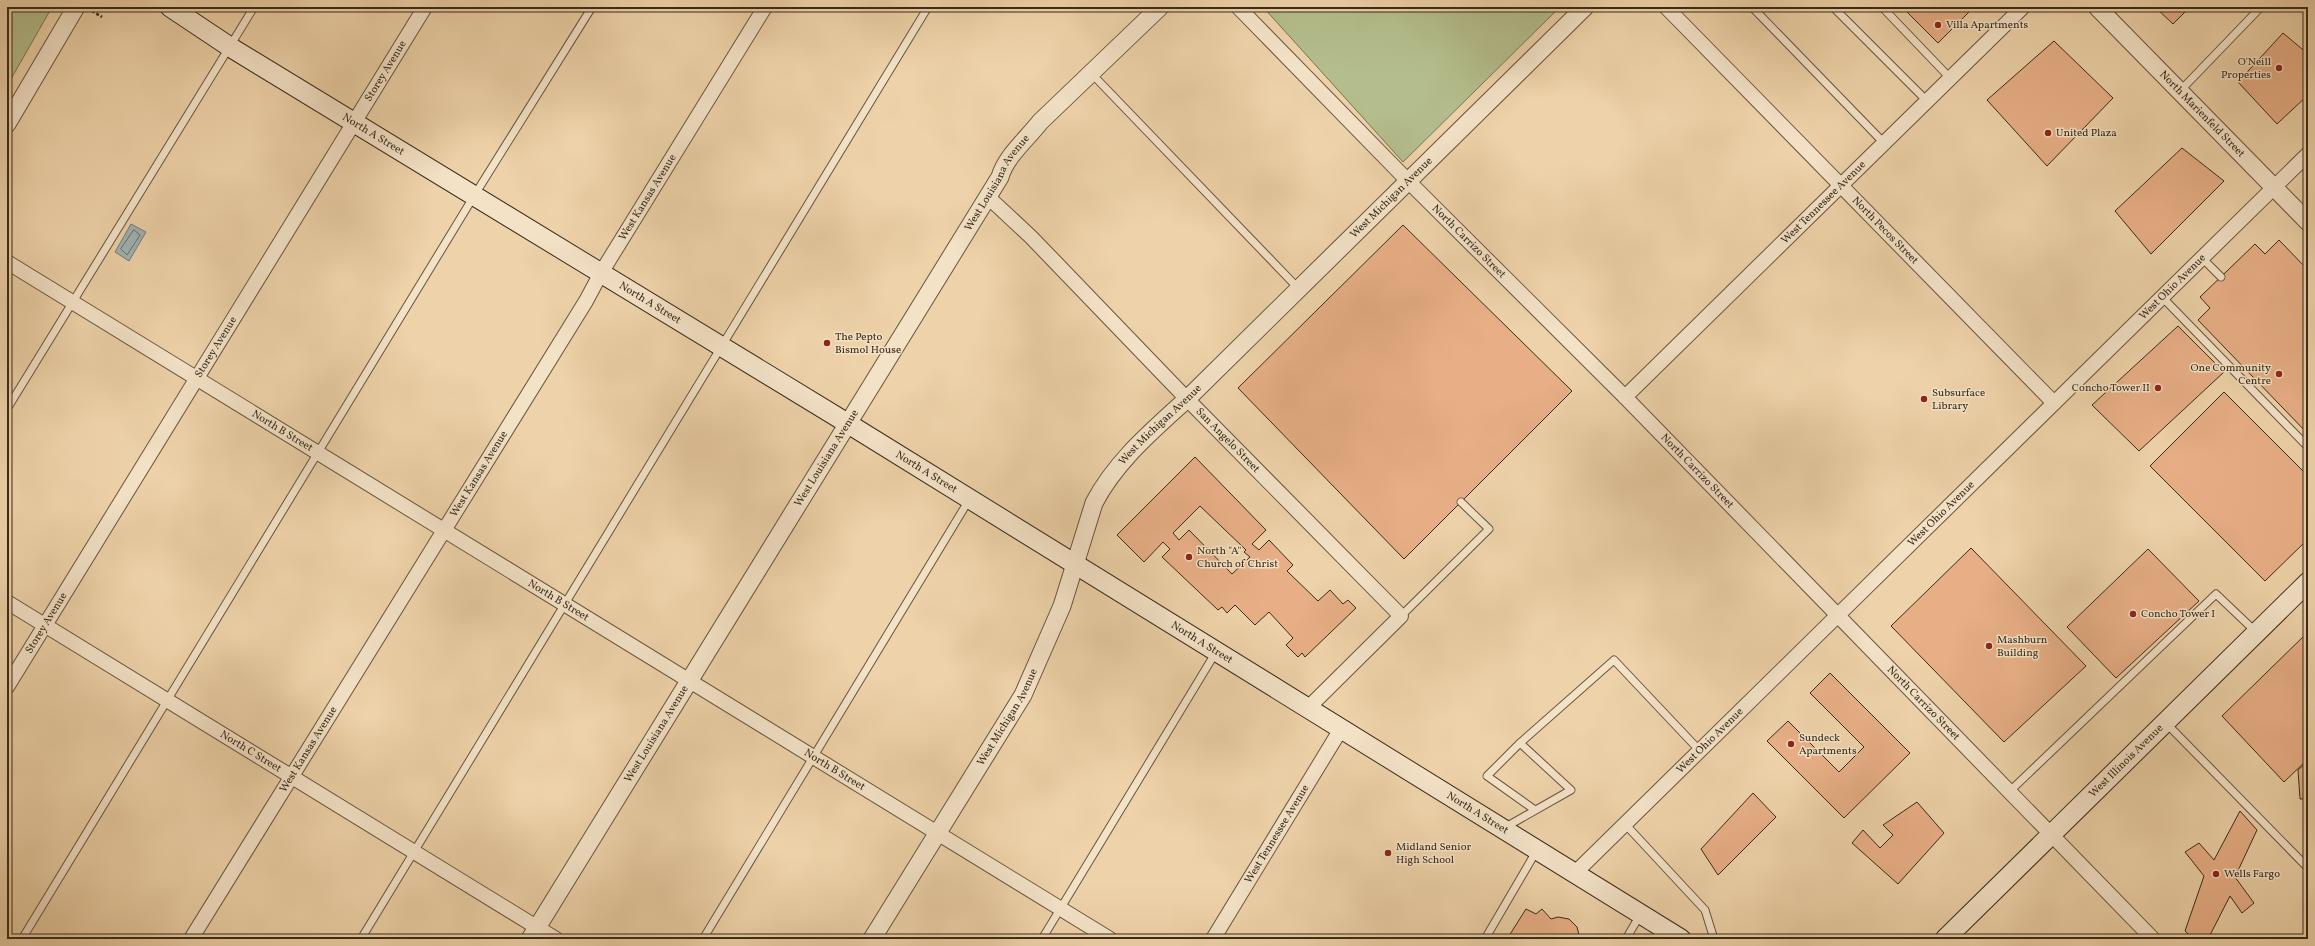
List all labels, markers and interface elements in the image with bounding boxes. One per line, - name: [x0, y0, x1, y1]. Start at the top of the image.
- place label: Villa Apartments: [1946, 18, 2028, 33]
- marker: Villa Apartments: [1933, 20, 1943, 30]
- street label: Storey Avenue: [361, 38, 410, 105]
- place label: O'Neill Properties: [2221, 55, 2271, 83]
- marker: O'Neill Properties: [2274, 63, 2284, 73]
- street label: North Marienfeld Street: [2156, 67, 2248, 161]
- street label: North A Street: [340, 110, 407, 159]
- place label: United Plaza: [2056, 126, 2117, 141]
- marker: United Plaza: [2043, 128, 2053, 138]
- street label: West Louisiana Avenue: [961, 131, 1033, 234]
- street label: West Kansas Avenue: [615, 151, 680, 243]
- street label: West Michigan Avenue: [1347, 154, 1436, 242]
- street label: West Tennessee Avenue: [1778, 157, 1869, 247]
- street label: North Pecos Street: [1848, 193, 1922, 268]
- street label: North Carrizo Street: [1428, 201, 1509, 282]
- street label: West Ohio Avenue: [2136, 251, 2209, 323]
- street label: North A Street: [616, 278, 684, 328]
- street label: Storey Avenue: [191, 314, 240, 381]
- place label: The Pepto Bismol House: [835, 330, 901, 358]
- marker: The Pepto Bismol House: [822, 338, 832, 348]
- place label: One Community Centre: [2191, 361, 2271, 389]
- marker: One Community Centre: [2274, 369, 2284, 379]
- street label: West Michigan Avenue: [1115, 381, 1205, 468]
- place label: Concho Tower II: [2072, 381, 2150, 396]
- marker: Concho Tower II: [2153, 383, 2163, 393]
- place label: Subsurface Library: [1932, 386, 1985, 414]
- marker: Subsurface Library: [1919, 394, 1929, 404]
- street label: San Angelo Street: [1192, 404, 1263, 476]
- street label: North B Street: [249, 406, 316, 456]
- street label: West Louisiana Avenue: [791, 407, 862, 510]
- street label: West Kansas Avenue: [447, 428, 511, 520]
- street label: North Carrizo Street: [1657, 431, 1737, 512]
- street label: North A Street: [893, 447, 960, 497]
- street label: West Ohio Avenue: [1904, 478, 1978, 550]
- place label: North "A" Church of Christ: [1197, 544, 1278, 572]
- marker: North "A" Church of Christ: [1184, 552, 1194, 562]
- street label: North B Street: [525, 576, 592, 625]
- street label: Storey Avenue: [22, 590, 71, 657]
- place label: Concho Tower I: [2141, 607, 2215, 622]
- marker: Concho Tower I: [2128, 609, 2138, 619]
- street label: North A Street: [1168, 618, 1236, 667]
- place label: Mashburn Building: [1997, 633, 2048, 661]
- marker: Mashburn Building: [1984, 641, 1994, 651]
- street label: North Carrizo Street: [1883, 663, 1963, 744]
- street label: West Michigan Avenue: [973, 666, 1041, 769]
- street label: West Louisiana Avenue: [621, 682, 692, 785]
- street label: West Kansas Avenue: [276, 703, 341, 795]
- street label: West Ohio Avenue: [1673, 704, 1747, 777]
- street label: West Illinois Avenue: [2086, 721, 2167, 801]
- street label: North C Street: [217, 727, 284, 776]
- place label: Sundeck Apartments: [1799, 731, 1857, 759]
- marker: Sundeck Apartments: [1786, 739, 1796, 749]
- street label: North B Street: [801, 745, 868, 794]
- street label: West Tennessee Avenue: [1241, 782, 1313, 886]
- street label: North A Street: [1444, 788, 1511, 838]
- place label: Midland Senior High School: [1396, 840, 1472, 868]
- marker: Midland Senior High School: [1383, 848, 1393, 858]
- place label: Wells Fargo: [2224, 867, 2280, 882]
- marker: Wells Fargo: [2211, 869, 2221, 879]

